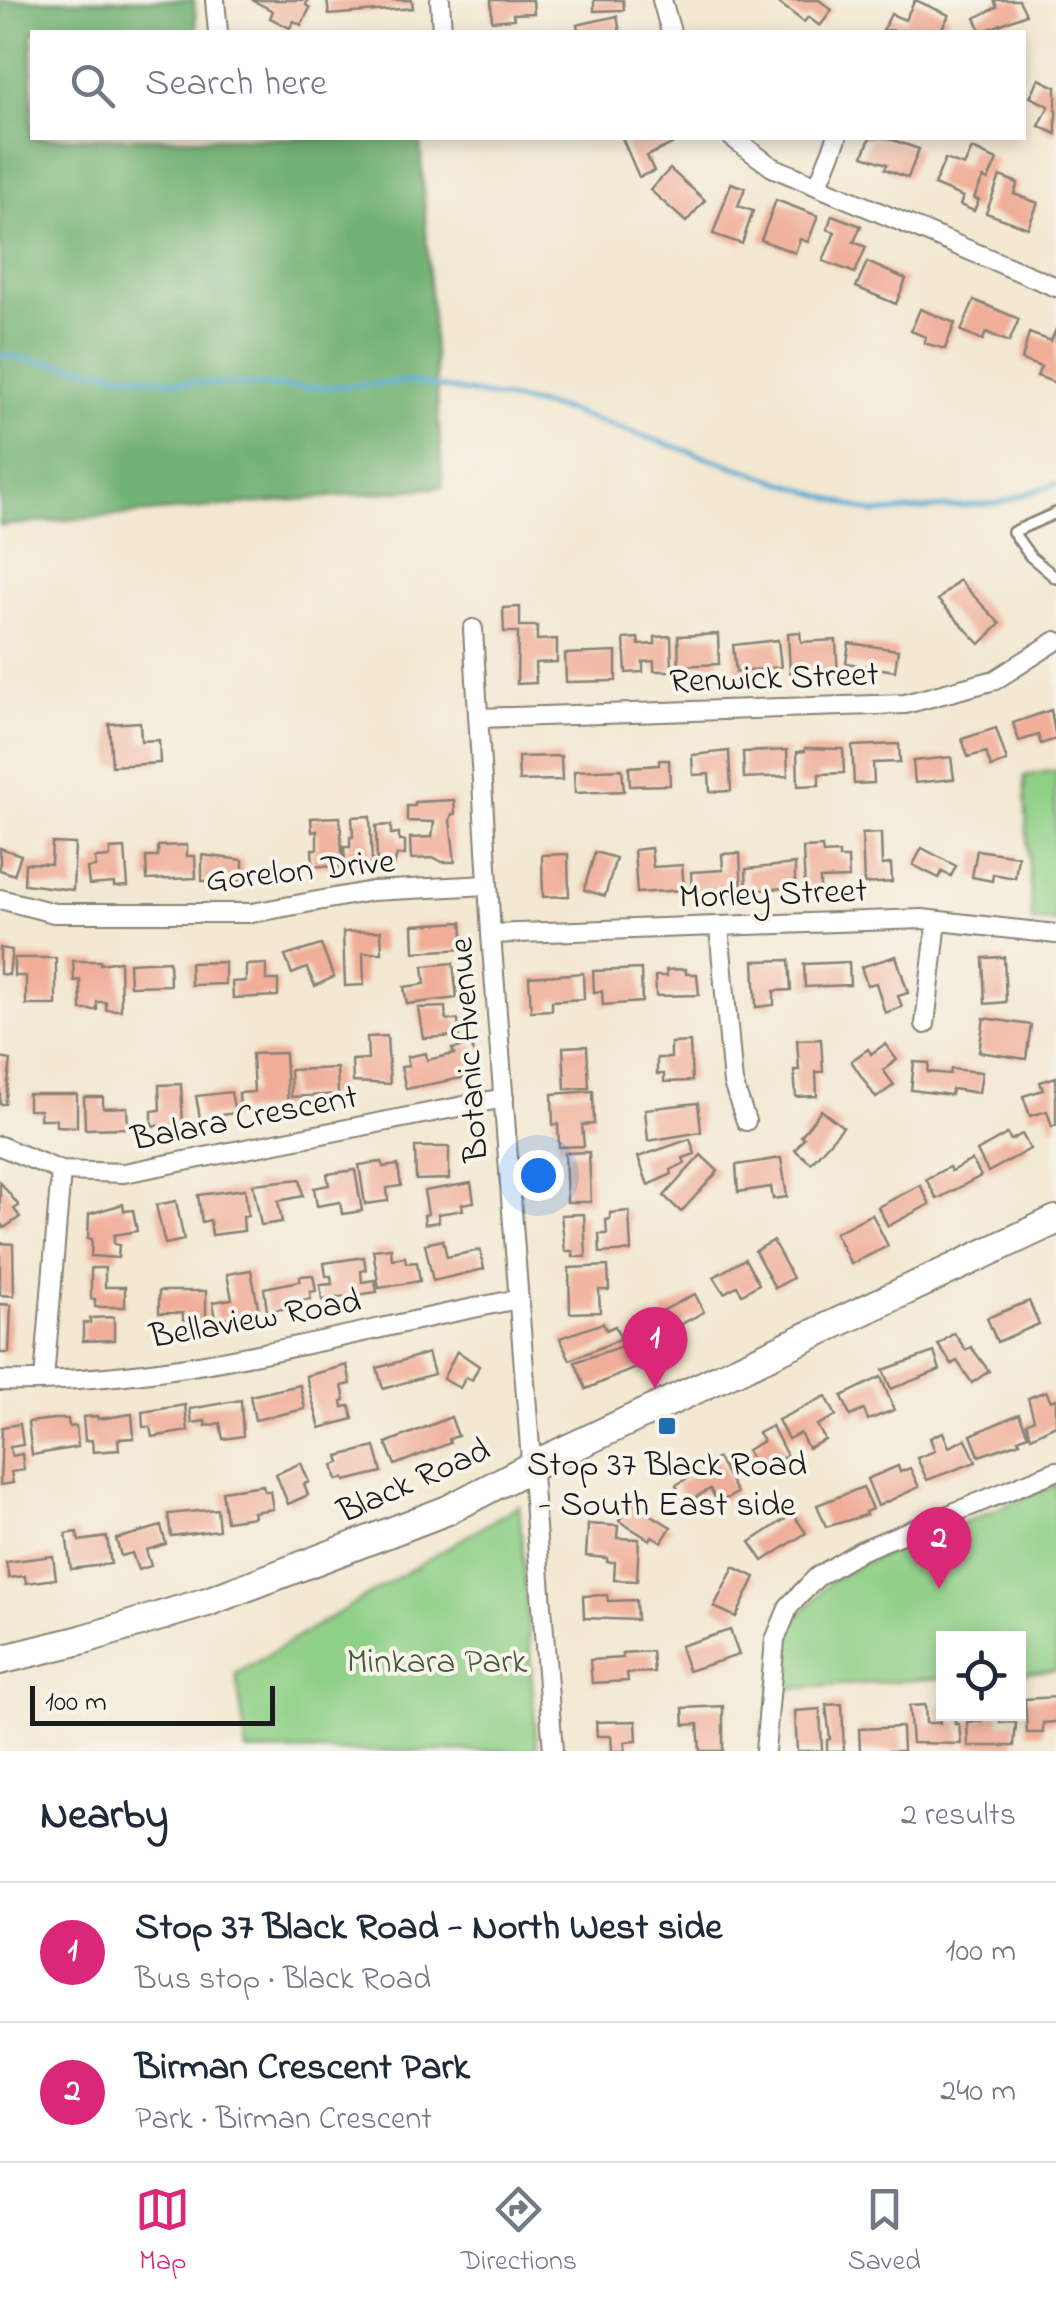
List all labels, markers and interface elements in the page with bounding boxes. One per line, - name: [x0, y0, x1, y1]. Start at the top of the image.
- search box: [30, 30, 1026, 140]
- text: Search here: [145, 57, 327, 113]
- icon: search: [65, 58, 120, 113]
- street label: Renwick Street: [669, 650, 880, 709]
- street label: Gorelon Drive: [203, 837, 398, 908]
- street label: Morley Street: [678, 867, 868, 924]
- street label: Botanic Avenue: [437, 935, 504, 1165]
- street label: Balara Crescent: [126, 1072, 362, 1167]
- your location: [513, 1150, 564, 1201]
- street label: Bellaview Road: [145, 1277, 365, 1364]
- pin: 1: [622, 1306, 688, 1389]
- marker: Stop 37 Black Road - South East side: [656, 1415, 678, 1437]
- street label: Black Road: [329, 1426, 499, 1539]
- place label: Stop 37 Black Road - South East side: [527, 1441, 807, 1532]
- pin: 2: [906, 1506, 972, 1589]
- map controls: [936, 1631, 1026, 1721]
- button: locate: [936, 1631, 1026, 1721]
- park label: Minkara Park: [347, 1638, 528, 1689]
- scale bar: [30, 1681, 275, 1726]
- text: 100 m: [45, 1683, 107, 1724]
- text: Nearby: [40, 1786, 168, 1847]
- text: 2 results: [901, 1793, 1016, 1840]
- text: Stop 37 Black Road - North West side: [135, 1901, 722, 1957]
- text: 1: [67, 1929, 78, 1976]
- text: 100 m: [945, 1929, 1016, 1976]
- text: Bus stop · Black Road: [135, 1957, 431, 2004]
- text: Birman Crescent Park: [135, 2041, 470, 2097]
- text: 2: [65, 2069, 80, 2116]
- text: 240 m: [940, 2069, 1016, 2116]
- text: Park · Birman Crescent: [135, 2097, 432, 2144]
- tab: Map: [135, 2182, 190, 2283]
- tab: Directions: [461, 2182, 577, 2283]
- tab: Saved: [848, 2182, 921, 2283]

